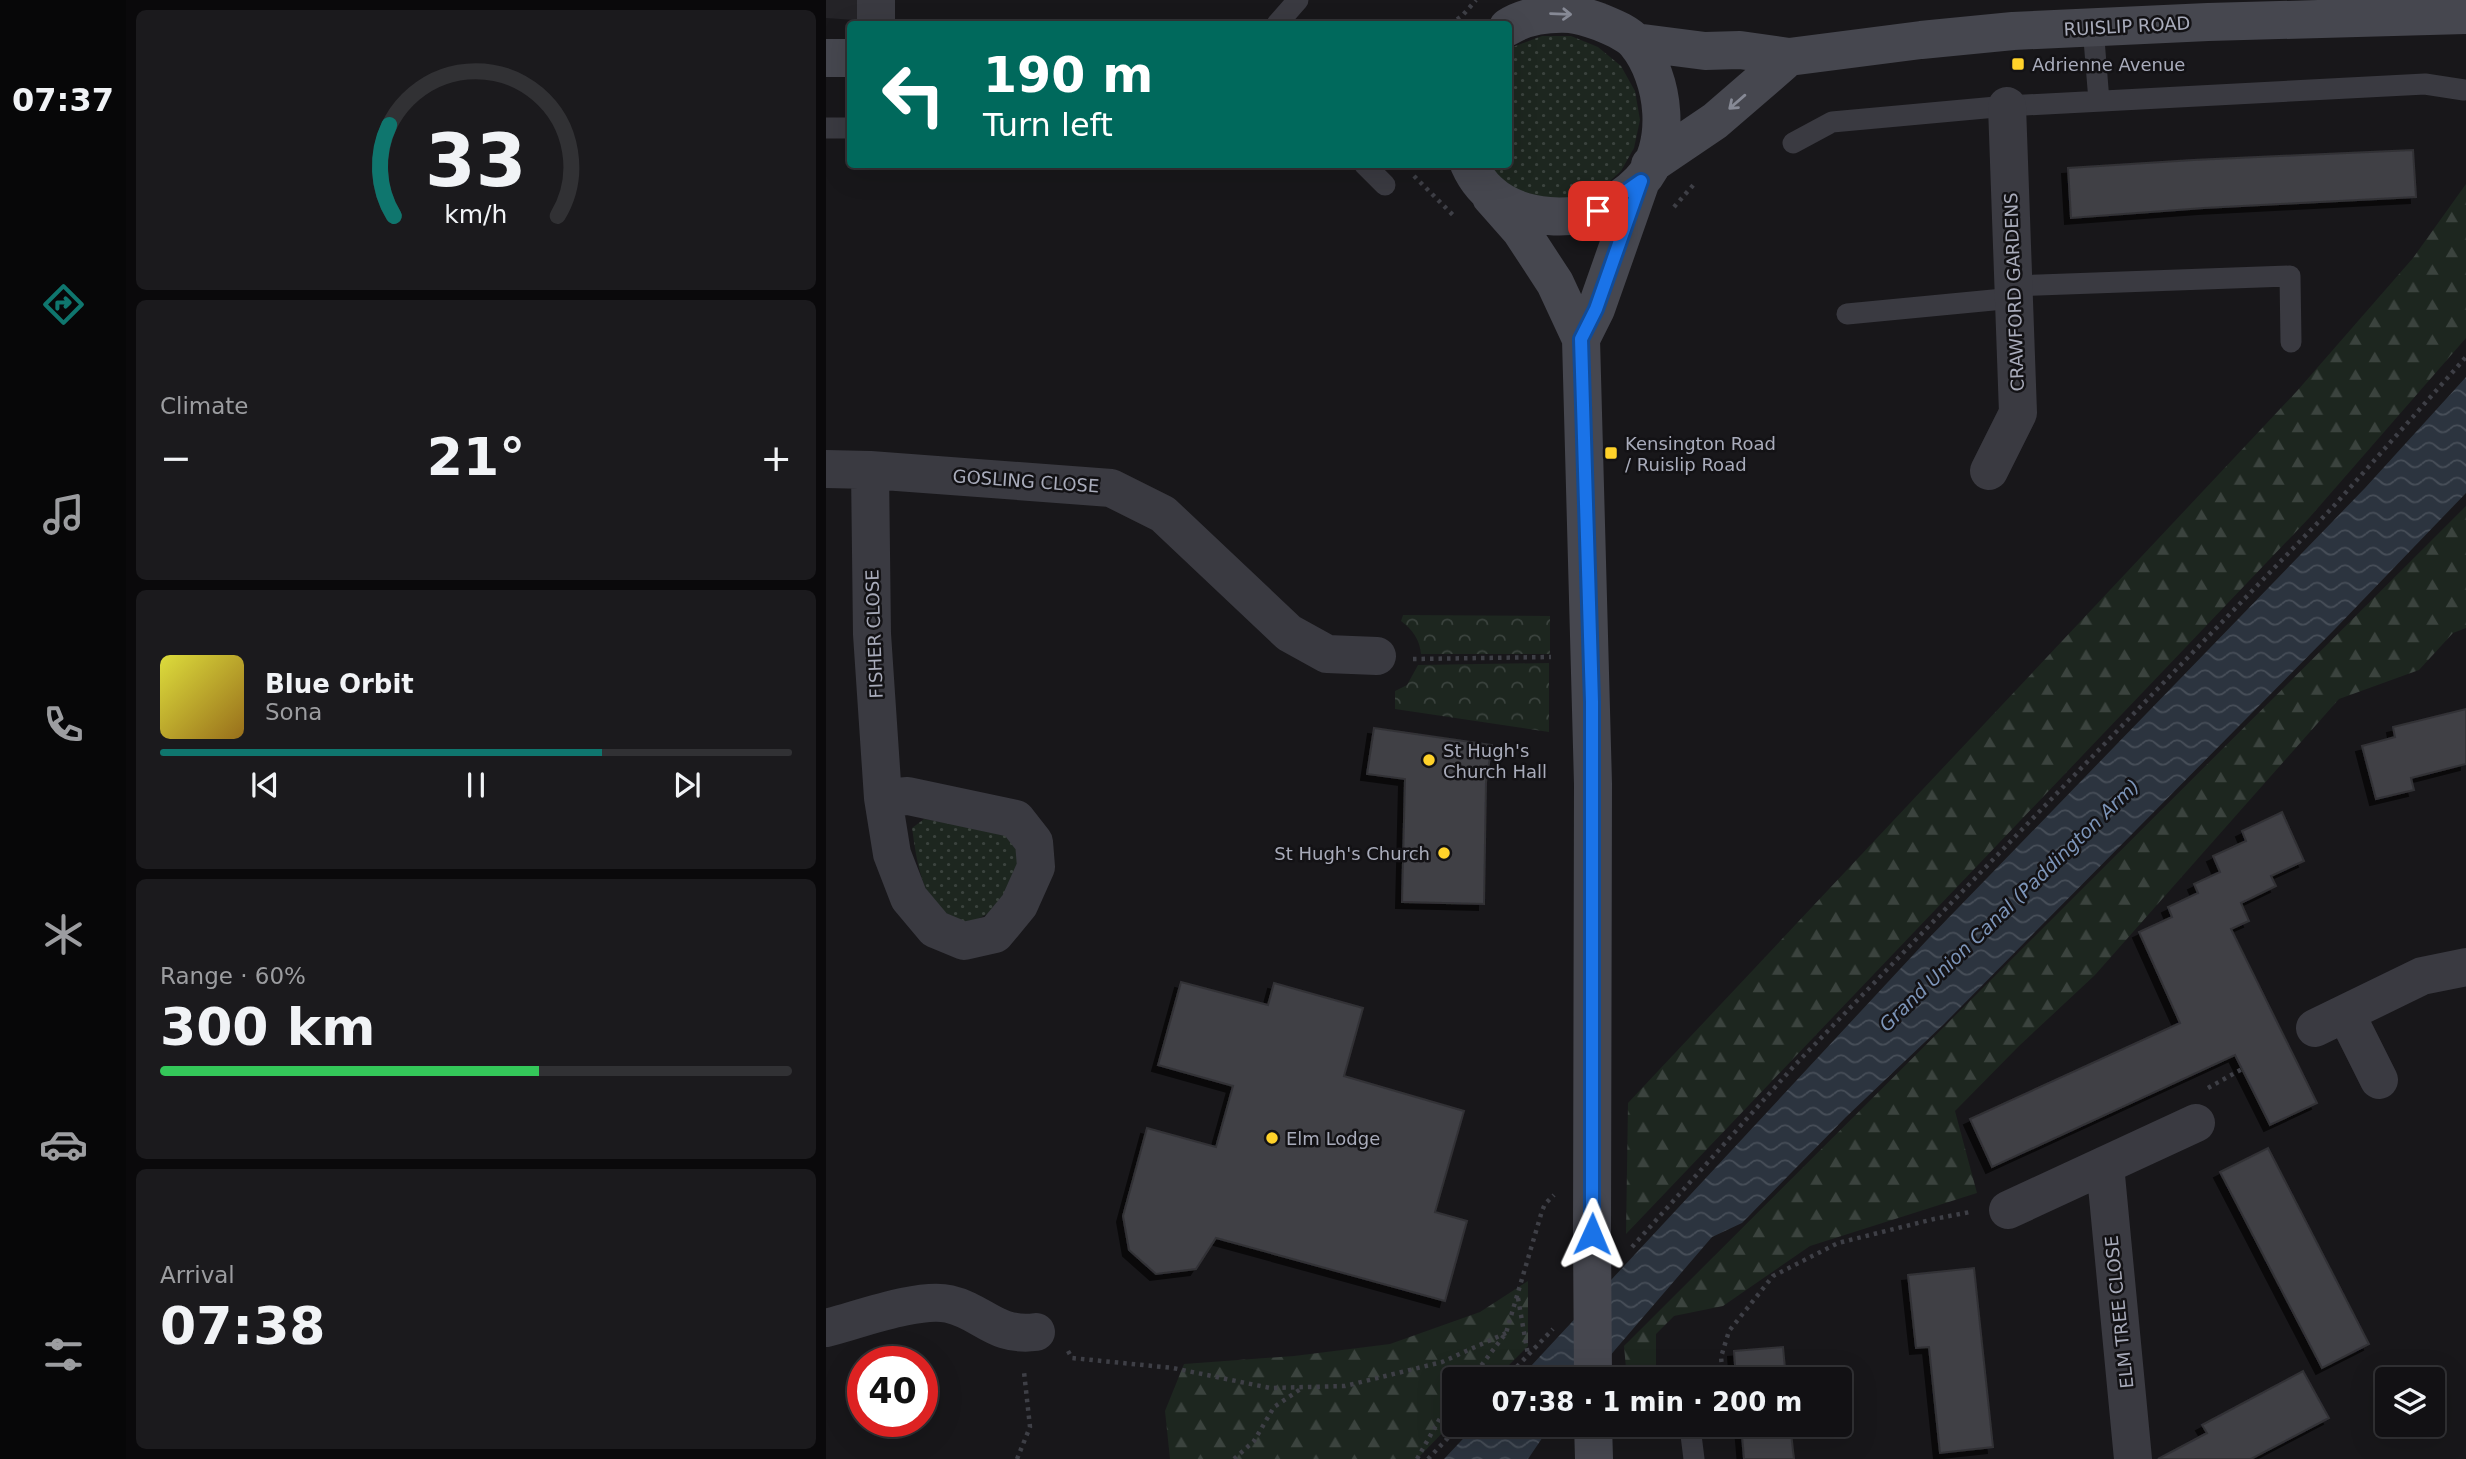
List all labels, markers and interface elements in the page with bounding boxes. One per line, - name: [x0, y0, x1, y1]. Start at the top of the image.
- one-way arrow: [1549, 7, 1572, 20]
- street label: RUISLIP ROAD: [2063, 12, 2191, 40]
- text: 190 m: [983, 47, 1153, 104]
- icon: left: [868, 49, 959, 140]
- place label: Adrienne Avenue: [2032, 54, 2185, 75]
- marker: Adrienne Avenue: [2010, 56, 2026, 72]
- text: 07:37: [12, 81, 114, 119]
- one-way arrow: [1728, 94, 1746, 110]
- text: Turn left: [983, 106, 1113, 144]
- text: 33: [425, 118, 527, 203]
- pin: [1568, 181, 1628, 241]
- icon: arrive: [1579, 192, 1617, 230]
- street label: CRAWFORD GARDENS: [2000, 192, 2028, 392]
- text: km/h: [444, 200, 508, 229]
- icon: directions: [39, 280, 88, 329]
- text: Climate: [160, 393, 249, 419]
- text: 21°: [427, 427, 525, 487]
- place label: Kensington Road / Ruislip Road: [1625, 433, 1776, 475]
- text: −: [160, 436, 192, 480]
- text: +: [760, 436, 792, 480]
- marker: Kensington Road / Ruislip Road: [1603, 445, 1619, 461]
- street label: GOSLING CLOSE: [952, 465, 1100, 497]
- icon: music: [39, 490, 88, 539]
- street label: FISHER CLOSE: [861, 569, 887, 699]
- text: Blue Orbit: [265, 669, 414, 699]
- text: Sona: [265, 699, 322, 725]
- icon: phone: [39, 700, 88, 749]
- place label: St Hugh's Church Hall: [1443, 740, 1547, 782]
- marker: St Hugh's Church Hall: [1421, 752, 1437, 768]
- icon: previous: [246, 766, 284, 804]
- icon: pause: [457, 766, 495, 804]
- icon: next: [668, 766, 706, 804]
- water label: Grand Union Canal (Paddington Arm): [1874, 774, 2144, 1036]
- place label: St Hugh's Church: [1274, 843, 1430, 864]
- marker: St Hugh's Church: [1436, 845, 1452, 861]
- icon: climate: [39, 910, 88, 959]
- text: Range · 60%: [160, 963, 306, 989]
- text: 300 km: [160, 997, 375, 1057]
- icon: car: [39, 1120, 88, 1169]
- place label: Elm Lodge: [1286, 1128, 1380, 1149]
- marker: Elm Lodge: [1264, 1130, 1280, 1146]
- position arrow: [1555, 1197, 1629, 1271]
- street label: ELM TREE CLOSE: [2101, 1235, 2137, 1389]
- text: Arrival: [160, 1262, 235, 1288]
- text: 07:38: [160, 1296, 326, 1356]
- icon: filters: [39, 1330, 88, 1379]
- speed limit sign: 40: [847, 1346, 938, 1437]
- map controls: [2375, 1367, 2445, 1437]
- button: layers: [2375, 1367, 2445, 1437]
- text: 07:38 · 1 min · 200 m: [1492, 1387, 1802, 1417]

